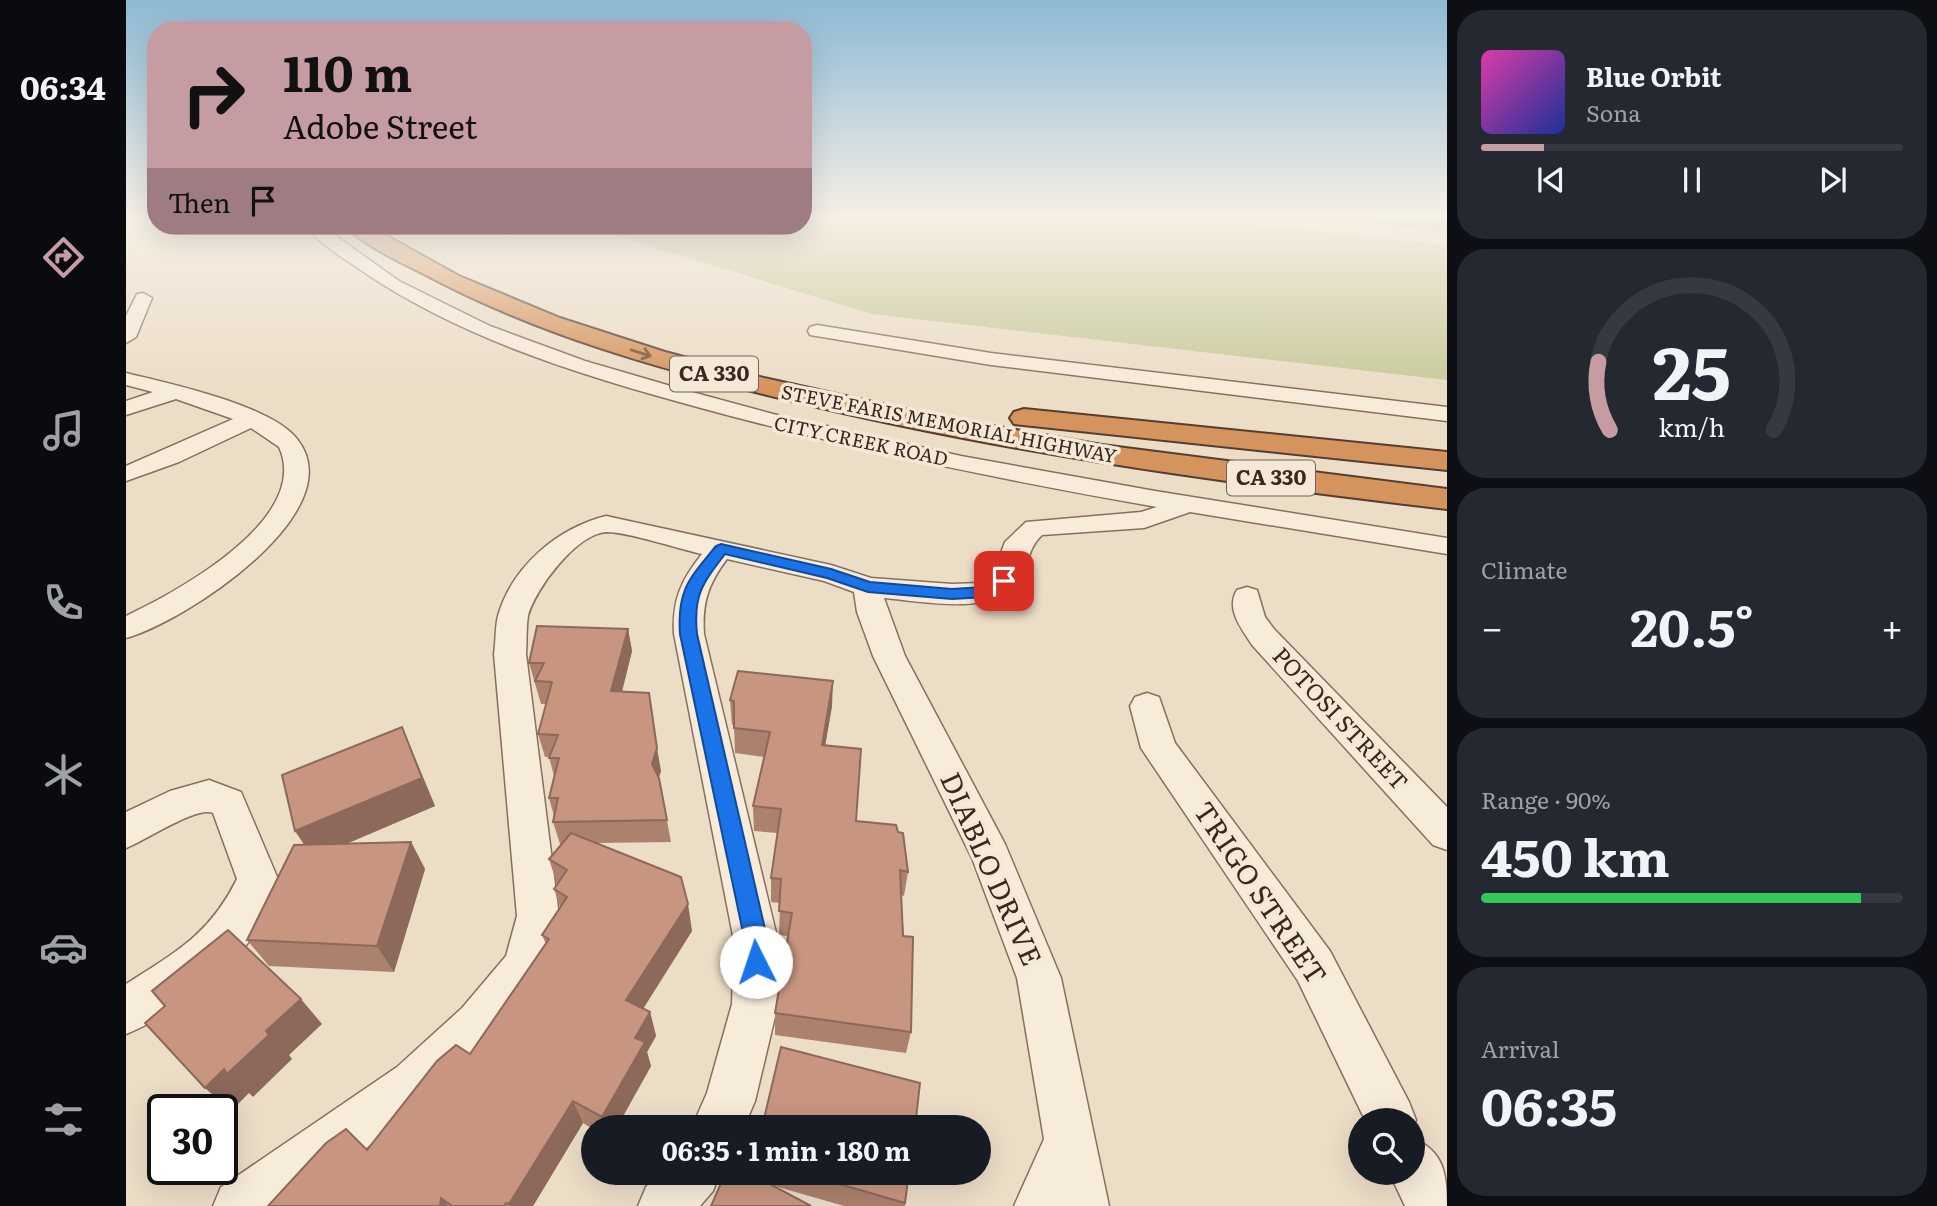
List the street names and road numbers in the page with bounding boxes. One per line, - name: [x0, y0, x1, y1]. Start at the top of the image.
- road number: CA 330: [670, 356, 758, 392]
- street label: STEVE FARIS MEMORIAL HIGHWAY: [779, 377, 1120, 469]
- street label: CITY CREEK ROAD: [772, 408, 951, 472]
- road number: CA 330: [1227, 461, 1315, 496]
- street label: POTOSI STREET: [1266, 638, 1417, 797]
- street label: DIABLO DRIVE: [931, 765, 1054, 972]
- street label: TRIGO STREET: [1185, 792, 1339, 992]

